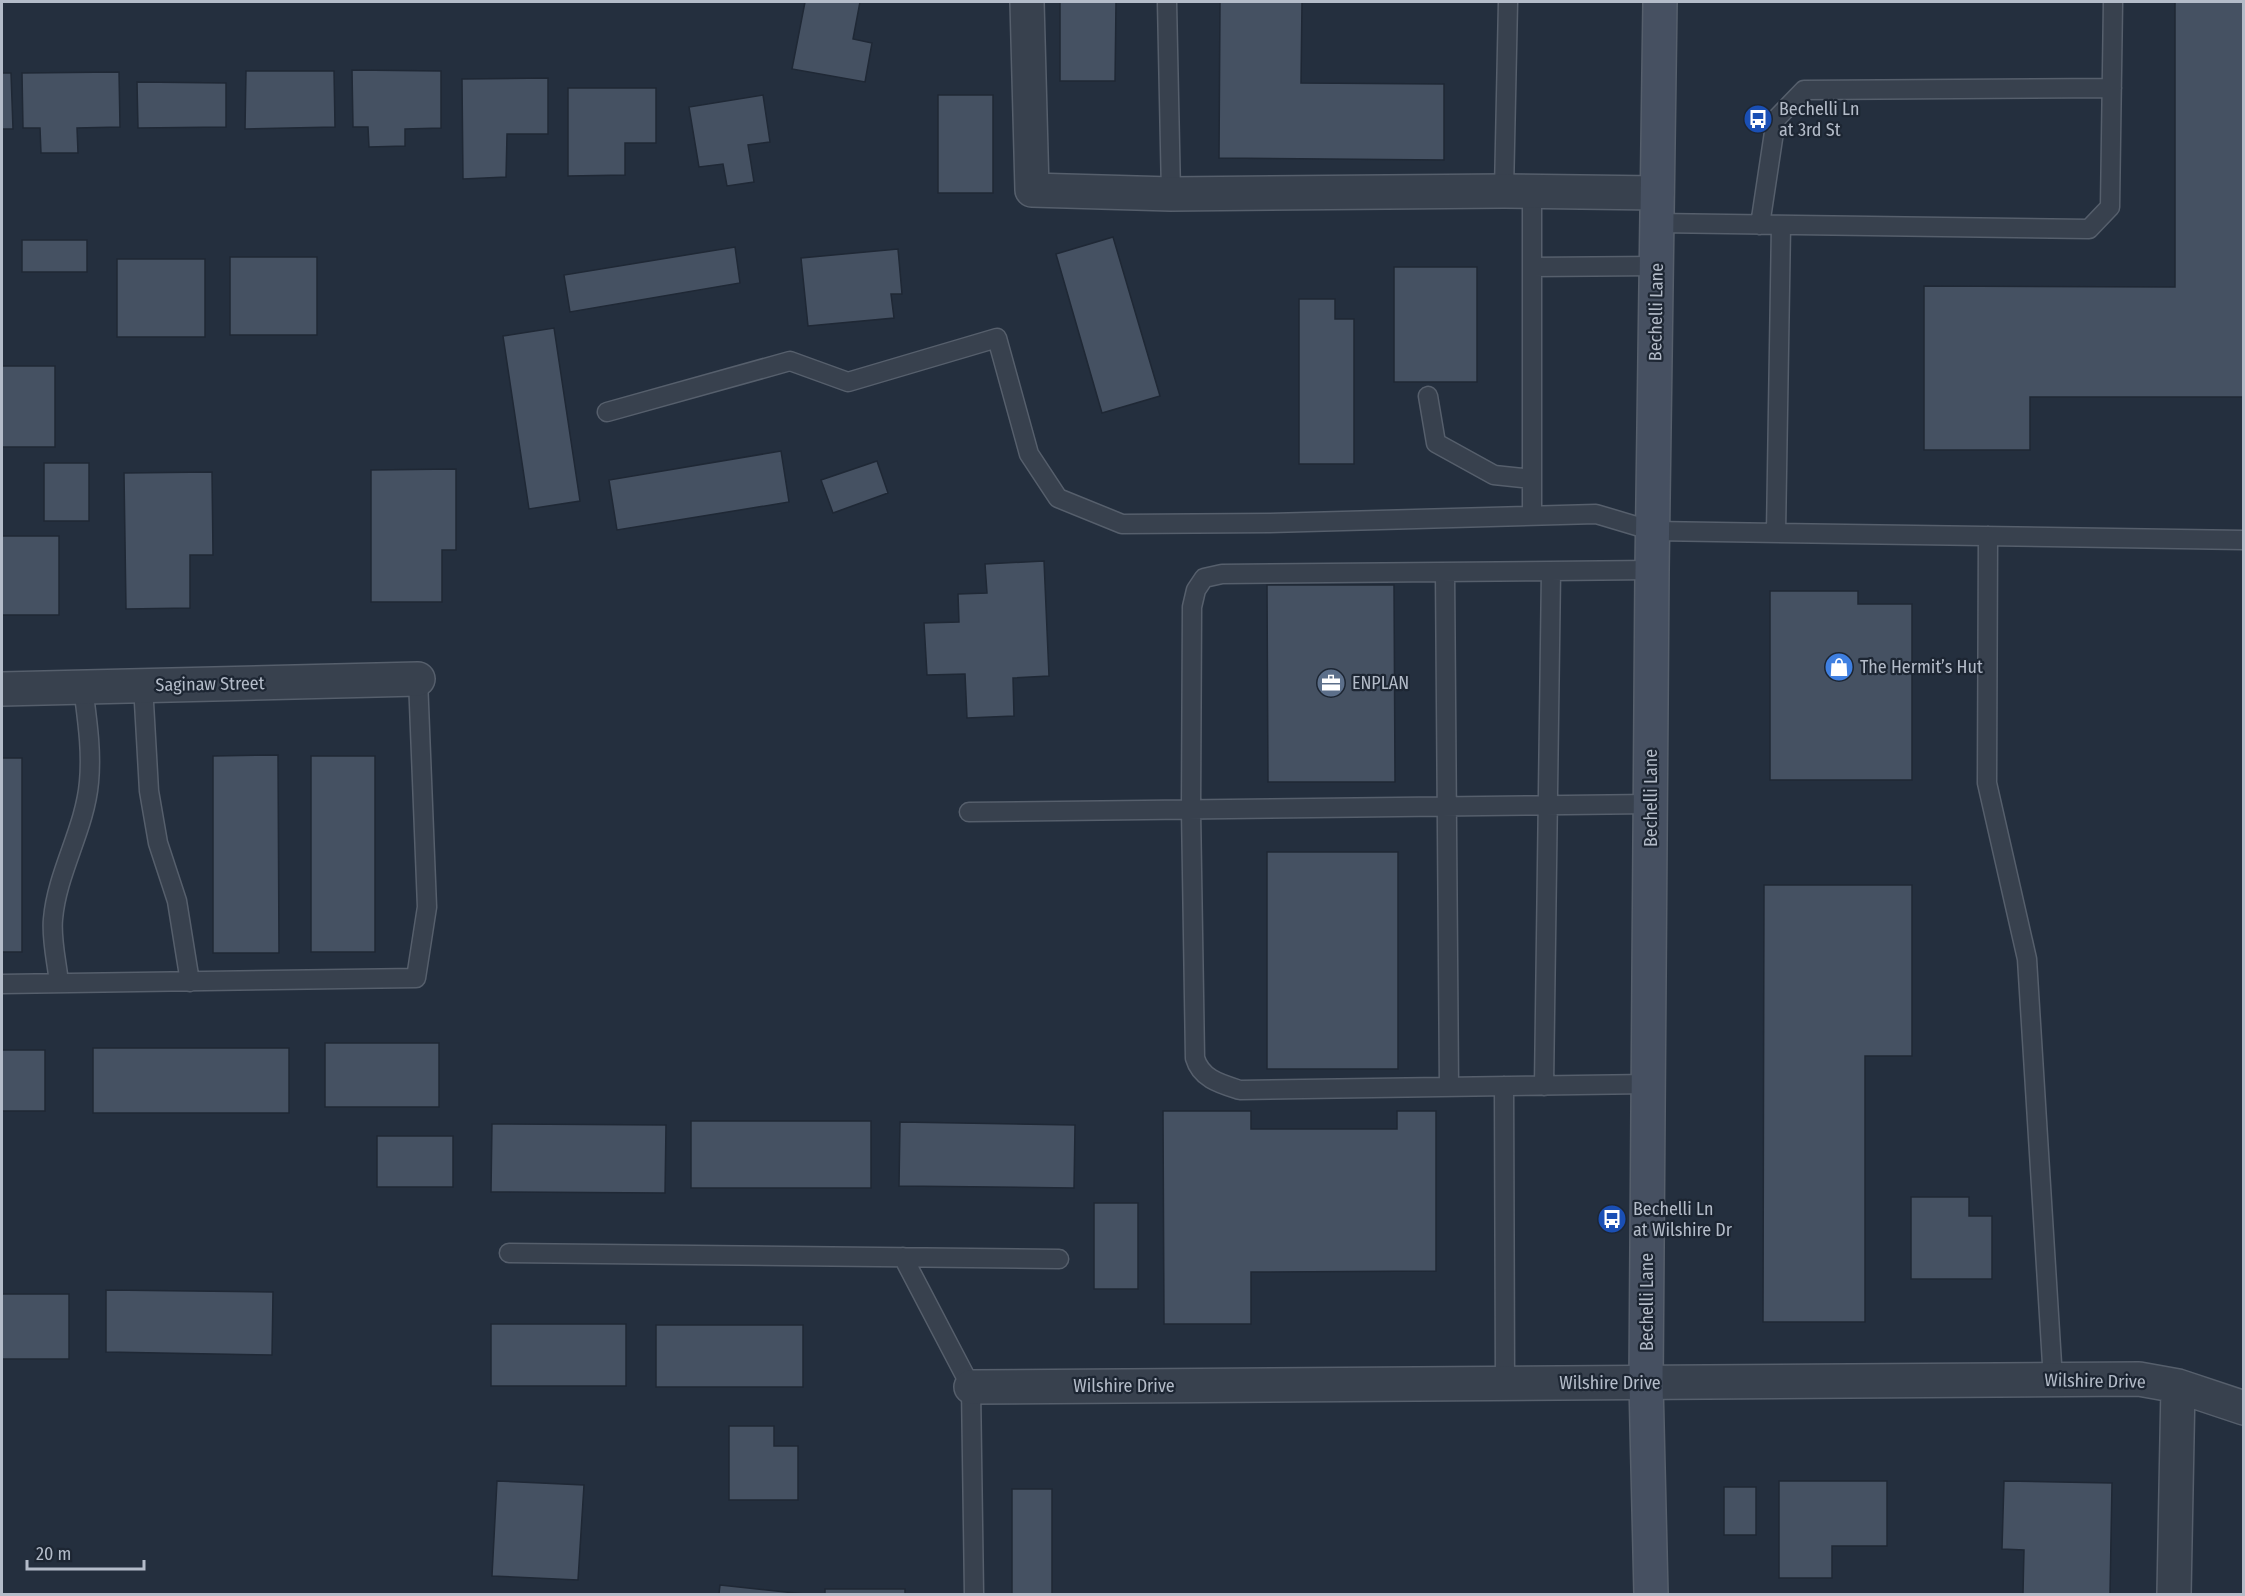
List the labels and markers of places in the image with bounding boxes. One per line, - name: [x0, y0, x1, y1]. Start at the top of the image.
- place label: Bechelli Ln at 3rd St: [1779, 98, 1859, 141]
- bus stop icon: Bechelli Ln at 3rd St: [1742, 103, 1774, 135]
- shop icon: The Hermit’s Hut: [1823, 651, 1855, 683]
- place label: The Hermit’s Hut: [1860, 656, 1983, 678]
- office icon: ENPLAN: [1315, 667, 1347, 699]
- place label: ENPLAN: [1352, 672, 1409, 694]
- place label: Bechelli Ln at Wilshire Dr: [1633, 1198, 1733, 1241]
- bus stop icon: Bechelli Ln at Wilshire Dr: [1596, 1203, 1628, 1235]

